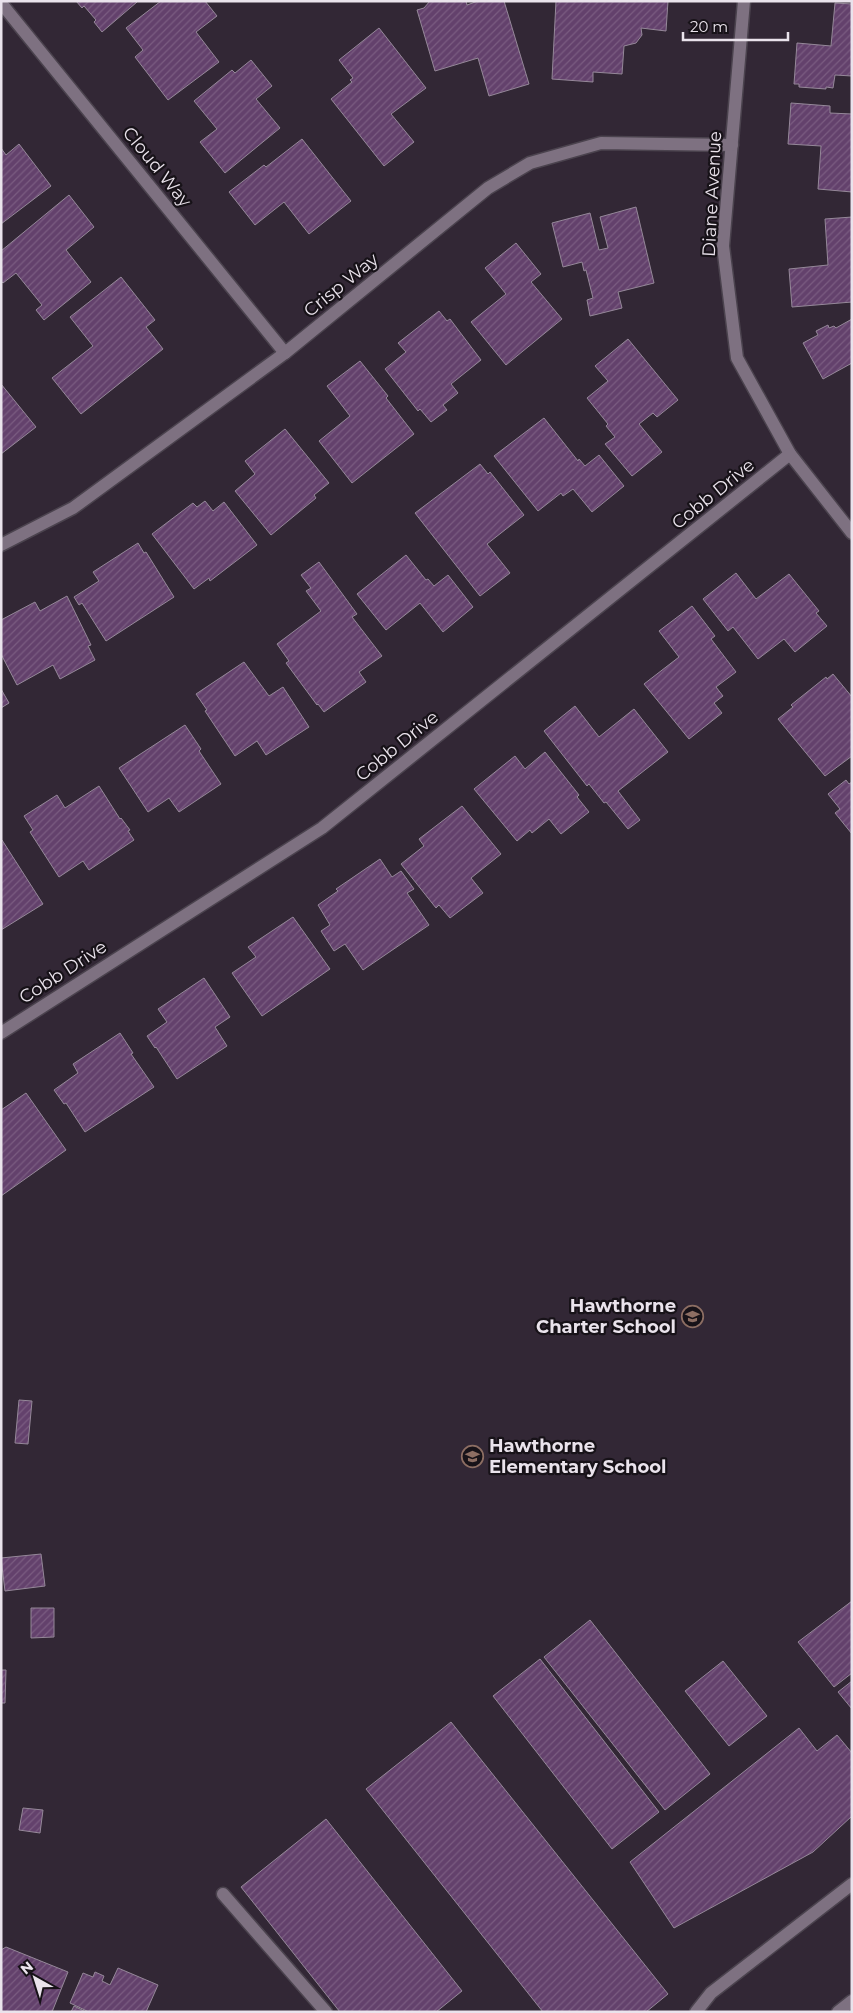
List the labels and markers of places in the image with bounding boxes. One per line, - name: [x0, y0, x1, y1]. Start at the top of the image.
- place label: Hawthorne Charter School: [536, 1295, 676, 1338]
- school or university icon: Hawthorne Charter School: [680, 1304, 704, 1328]
- place label: Hawthorne Elementary School: [489, 1435, 666, 1478]
- school or university icon: Hawthorne Elementary School: [461, 1444, 485, 1468]

